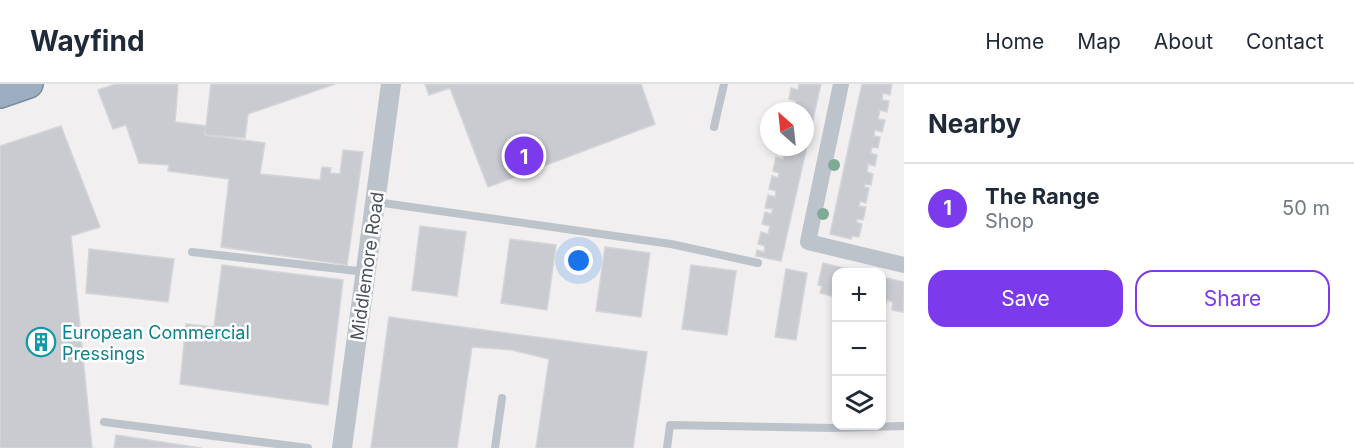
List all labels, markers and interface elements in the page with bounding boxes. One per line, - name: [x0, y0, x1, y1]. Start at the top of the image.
- text: Wayfind: [30, 24, 145, 58]
- text: Home: [985, 29, 1044, 54]
- text: Map: [1077, 29, 1121, 54]
- text: About: [1154, 29, 1213, 54]
- text: Contact: [1246, 29, 1324, 54]
- north arrow: [760, 102, 814, 156]
- text: Nearby: [928, 108, 1021, 139]
- pin: 1: [504, 134, 544, 178]
- text: The Range: [985, 183, 1100, 209]
- street label: Middlemore Road: [346, 191, 388, 341]
- text: 1: [943, 196, 952, 220]
- text: 50 m: [1282, 196, 1330, 220]
- text: Shop: [985, 209, 1034, 233]
- your location: [564, 246, 593, 275]
- map controls: [832, 268, 886, 430]
- button: +: [832, 268, 886, 322]
- button: Save: [928, 270, 1123, 327]
- button: Share: [1135, 270, 1330, 327]
- place label: European Commercial Pressings: [62, 322, 250, 364]
- button: −: [832, 322, 886, 376]
- building icon: European Commercial Pressings: [25, 326, 57, 358]
- button: layers: [832, 376, 886, 430]

